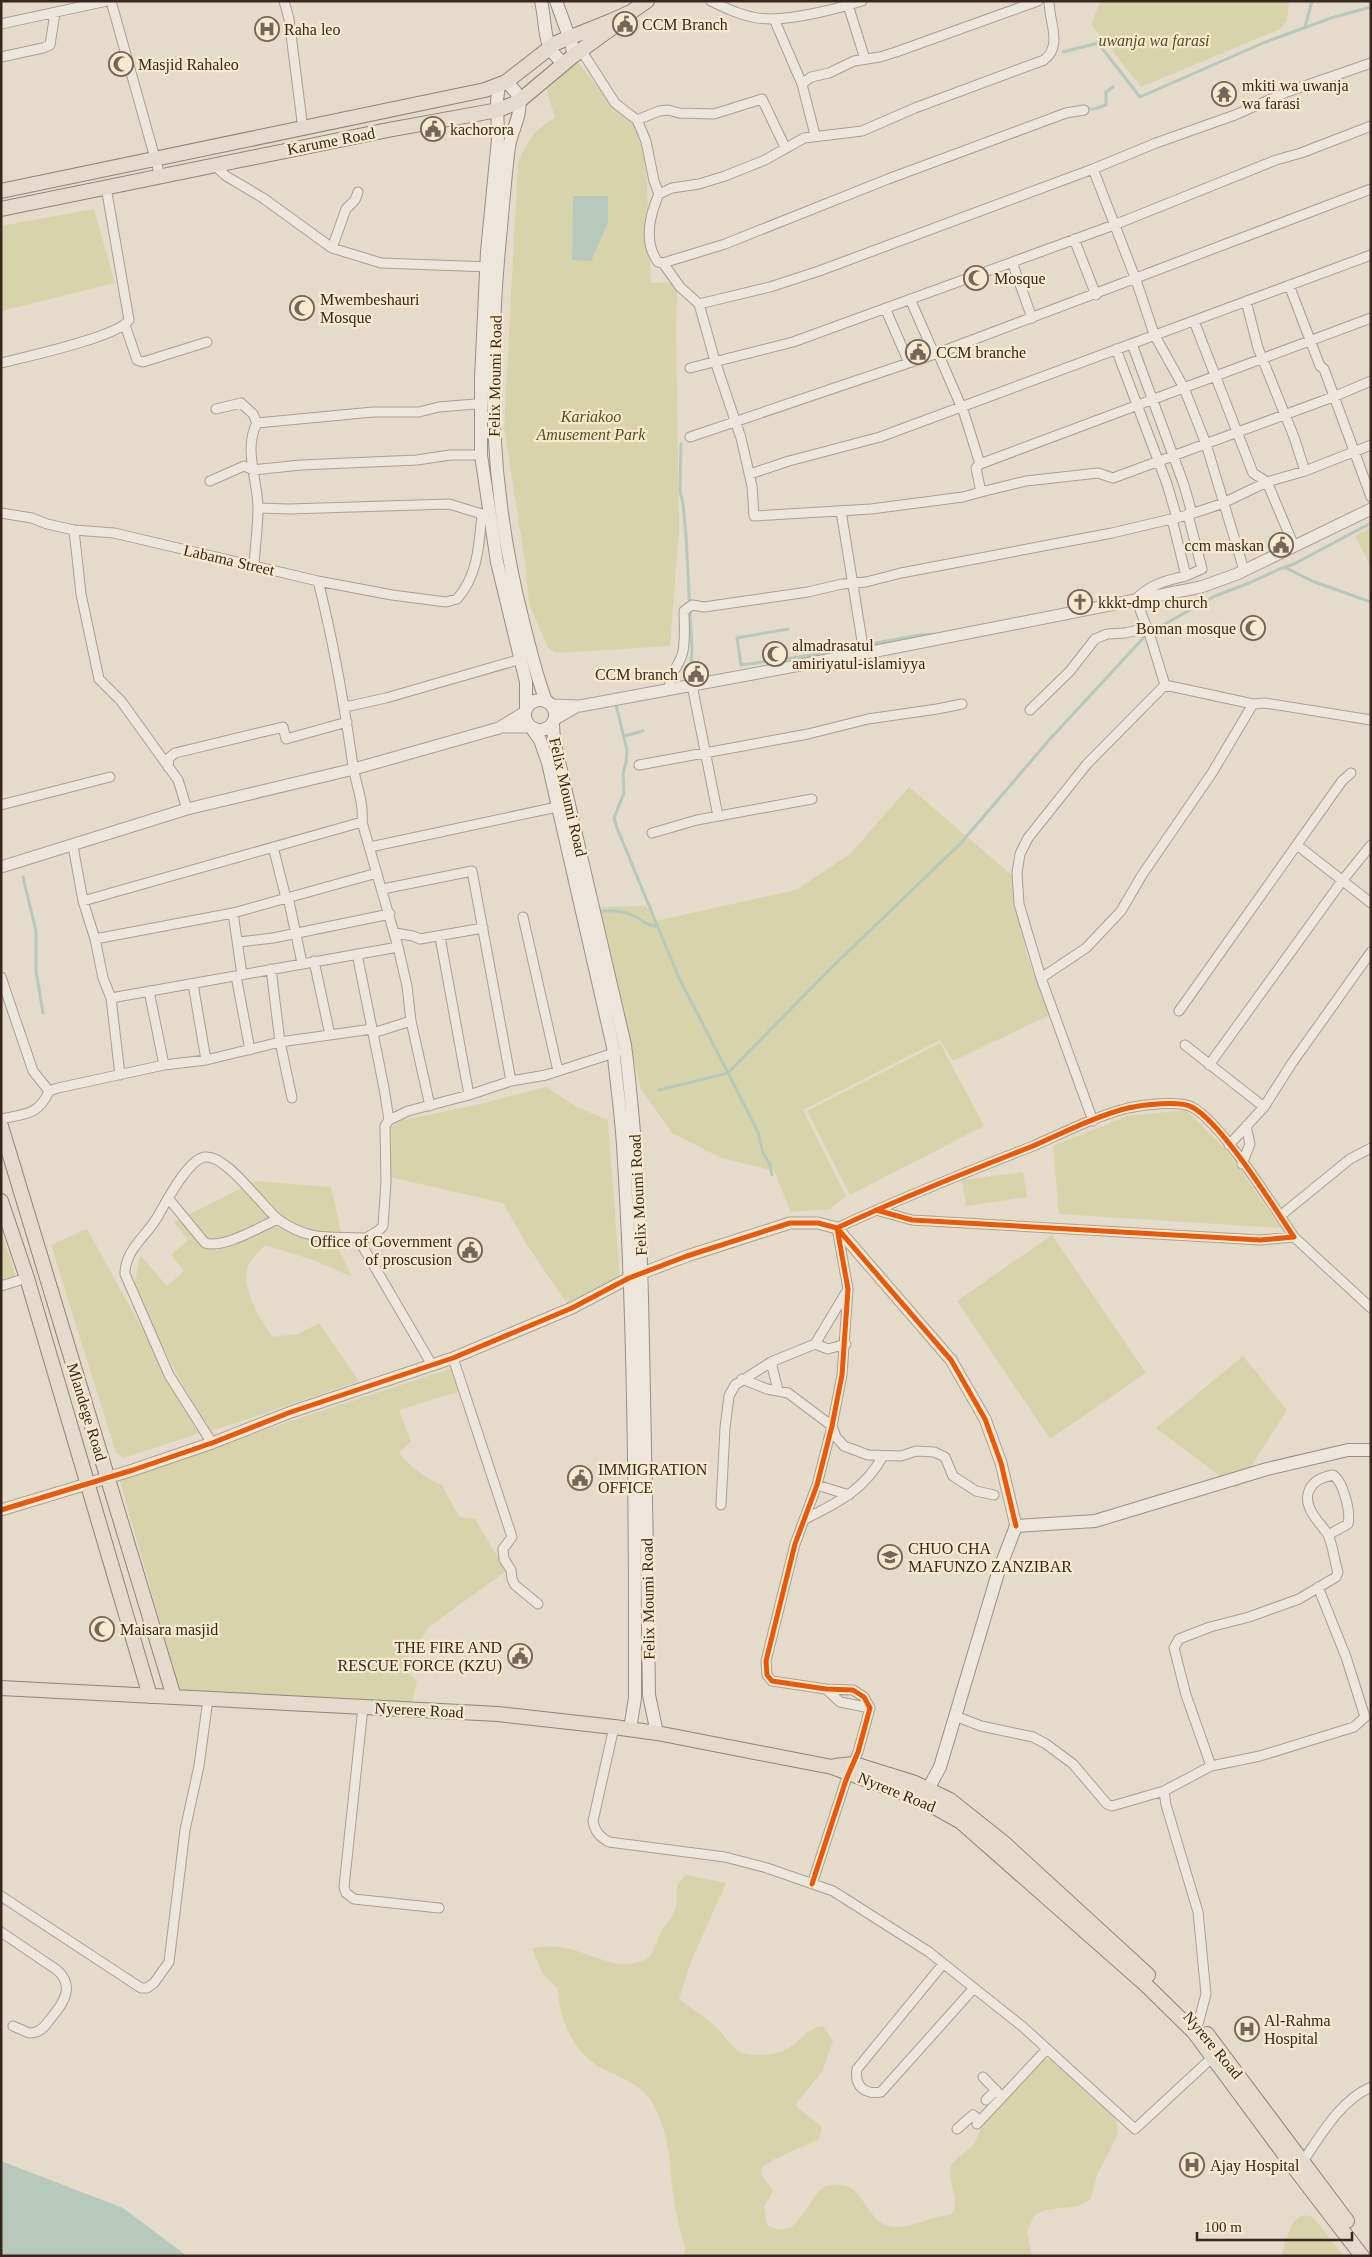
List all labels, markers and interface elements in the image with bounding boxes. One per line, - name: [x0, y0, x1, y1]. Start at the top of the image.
- public building icon: CCM Branch: [612, 11, 638, 37]
- hospital icon: Raha leo: [254, 16, 280, 42]
- place label: CCM Branch: [642, 16, 728, 33]
- place label: Raha leo: [284, 21, 340, 38]
- park label: uwanja wa farasi: [1098, 32, 1210, 50]
- mosque icon: Masjid Rahaleo: [108, 51, 134, 77]
- place label: Masjid Rahaleo: [138, 56, 239, 74]
- place label: mkiti wa uwanja wa farasi: [1242, 77, 1349, 112]
- temple icon: mkiti wa uwanja wa farasi: [1211, 81, 1237, 107]
- public building icon: kachorora: [420, 116, 446, 142]
- place label: kachorora: [450, 121, 514, 138]
- street label: Karume Road: [286, 124, 376, 158]
- mosque icon: Mosque: [963, 265, 989, 291]
- place label: Mosque: [994, 270, 1046, 288]
- place label: Mwembeshauri Mosque: [320, 291, 420, 327]
- mosque icon: Mwembeshauri Mosque: [289, 295, 315, 321]
- street label: Felix Moumi Road: [485, 315, 505, 437]
- public building icon: CCM branche: [905, 339, 931, 365]
- place label: CCM branche: [936, 344, 1026, 361]
- park label: Kariakoo Amusement Park: [536, 408, 646, 443]
- public building icon: ccm maskan: [1268, 532, 1294, 558]
- place label: ccm maskan: [1184, 537, 1264, 554]
- street label: Labama Street: [182, 541, 277, 579]
- church icon: kkkt-dmp church: [1067, 589, 1093, 615]
- place label: kkkt-dmp church: [1098, 594, 1208, 612]
- mosque icon: Boman mosque: [1240, 615, 1266, 641]
- place label: Boman mosque: [1136, 620, 1236, 638]
- place label: almadrasatul amiriyatul-islamiyya: [792, 637, 925, 673]
- mosque icon: almadrasatul amiriyatul-islamiyya: [762, 641, 788, 667]
- public building icon: CCM branch: [683, 661, 709, 687]
- place label: CCM branch: [595, 666, 678, 683]
- street label: Felix Moumi Road: [546, 736, 590, 858]
- street label: Felix Moumi Road: [626, 1134, 650, 1256]
- place label: Office of Government of proscusion: [310, 1233, 453, 1269]
- public building icon: Office of Government of proscusion: [457, 1237, 483, 1263]
- street label: Mlandege Road: [63, 1361, 110, 1463]
- place label: IMMIGRATION OFFICE: [598, 1461, 708, 1496]
- public building icon: IMMIGRATION OFFICE: [567, 1465, 593, 1491]
- street label: Felix Moumi Road: [638, 1538, 658, 1660]
- place label: CHUO CHA MAFUNZO ZANZIBAR: [908, 1540, 1072, 1575]
- school or university icon: CHUO CHA MAFUNZO ZANZIBAR: [877, 1544, 903, 1570]
- mosque icon: Maisara masjid: [89, 1616, 115, 1642]
- place label: Maisara masjid: [120, 1621, 218, 1639]
- place label: THE FIRE AND RESCUE FORCE (KZU): [338, 1639, 502, 1675]
- public building icon: THE FIRE AND RESCUE FORCE (KZU): [507, 1643, 533, 1669]
- street label: Nyerere Road: [374, 1699, 464, 1722]
- street label: Nyrere Road: [855, 1769, 938, 1816]
- street label: Nyrere Road: [1179, 2008, 1246, 2083]
- place label: Al-Rahma Hospital: [1264, 2012, 1331, 2048]
- hospital icon: Al-Rahma Hospital: [1234, 2016, 1260, 2042]
- hospital icon: Ajay Hospital: [1179, 2152, 1205, 2178]
- place label: Ajay Hospital: [1210, 2157, 1300, 2175]
- scale bar: [1197, 2210, 1352, 2242]
- text: 100 m: [1204, 2219, 1242, 2235]

